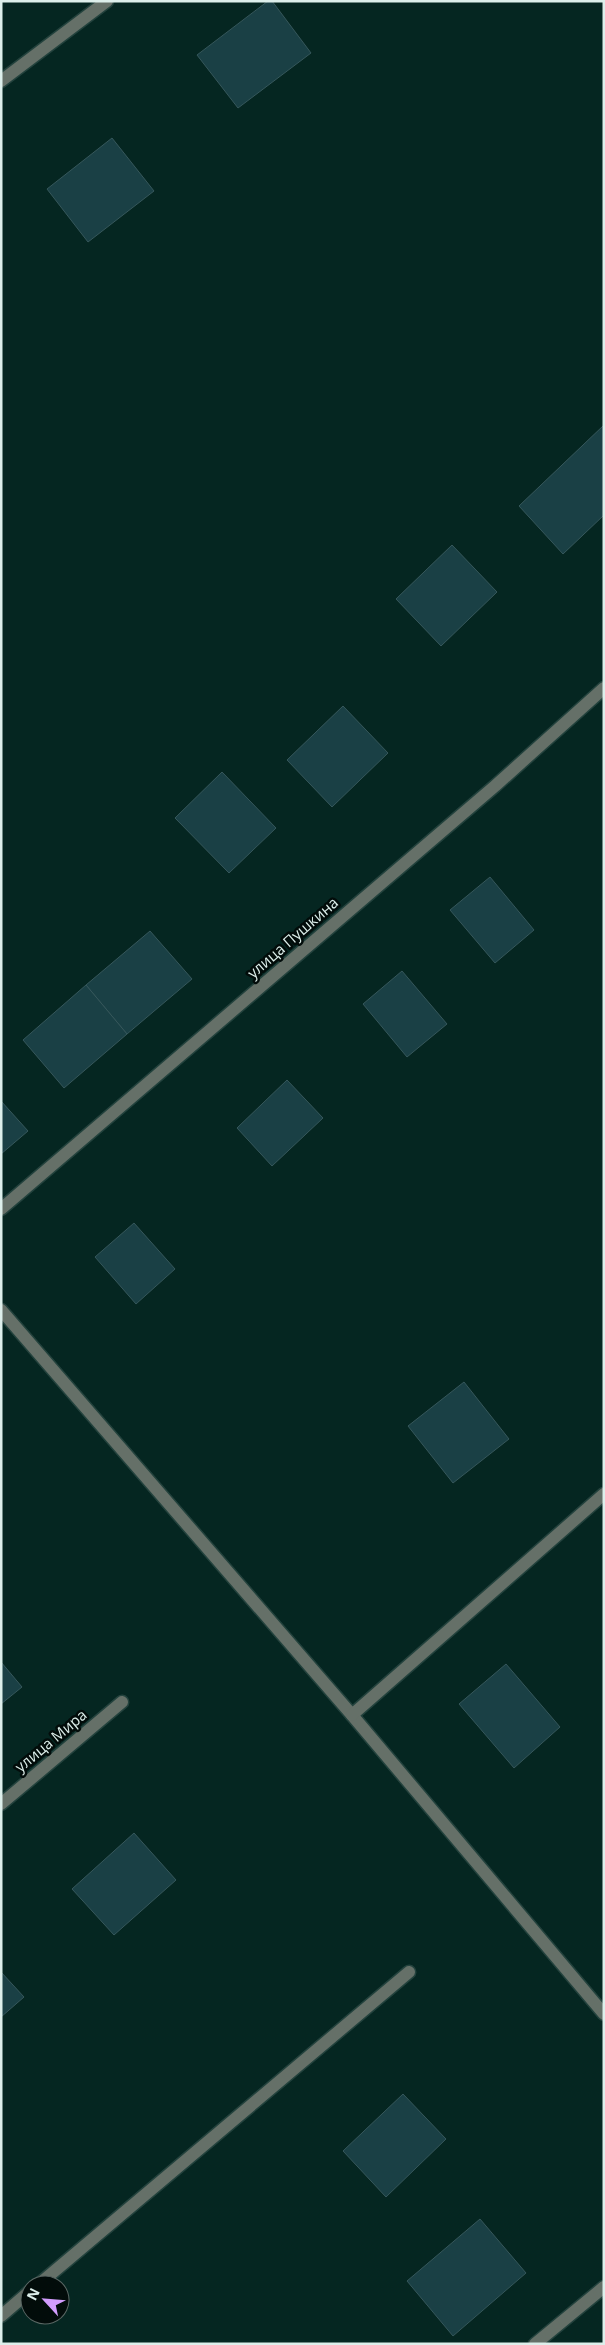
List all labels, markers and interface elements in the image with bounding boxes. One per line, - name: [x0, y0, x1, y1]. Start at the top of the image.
- street label: улица Пушкина: [243, 892, 342, 982]
- street label: улица Мира: [10, 1704, 90, 1776]
- north arrow: [20, 2275, 70, 2325]
- text: N: [22, 2285, 44, 2303]

